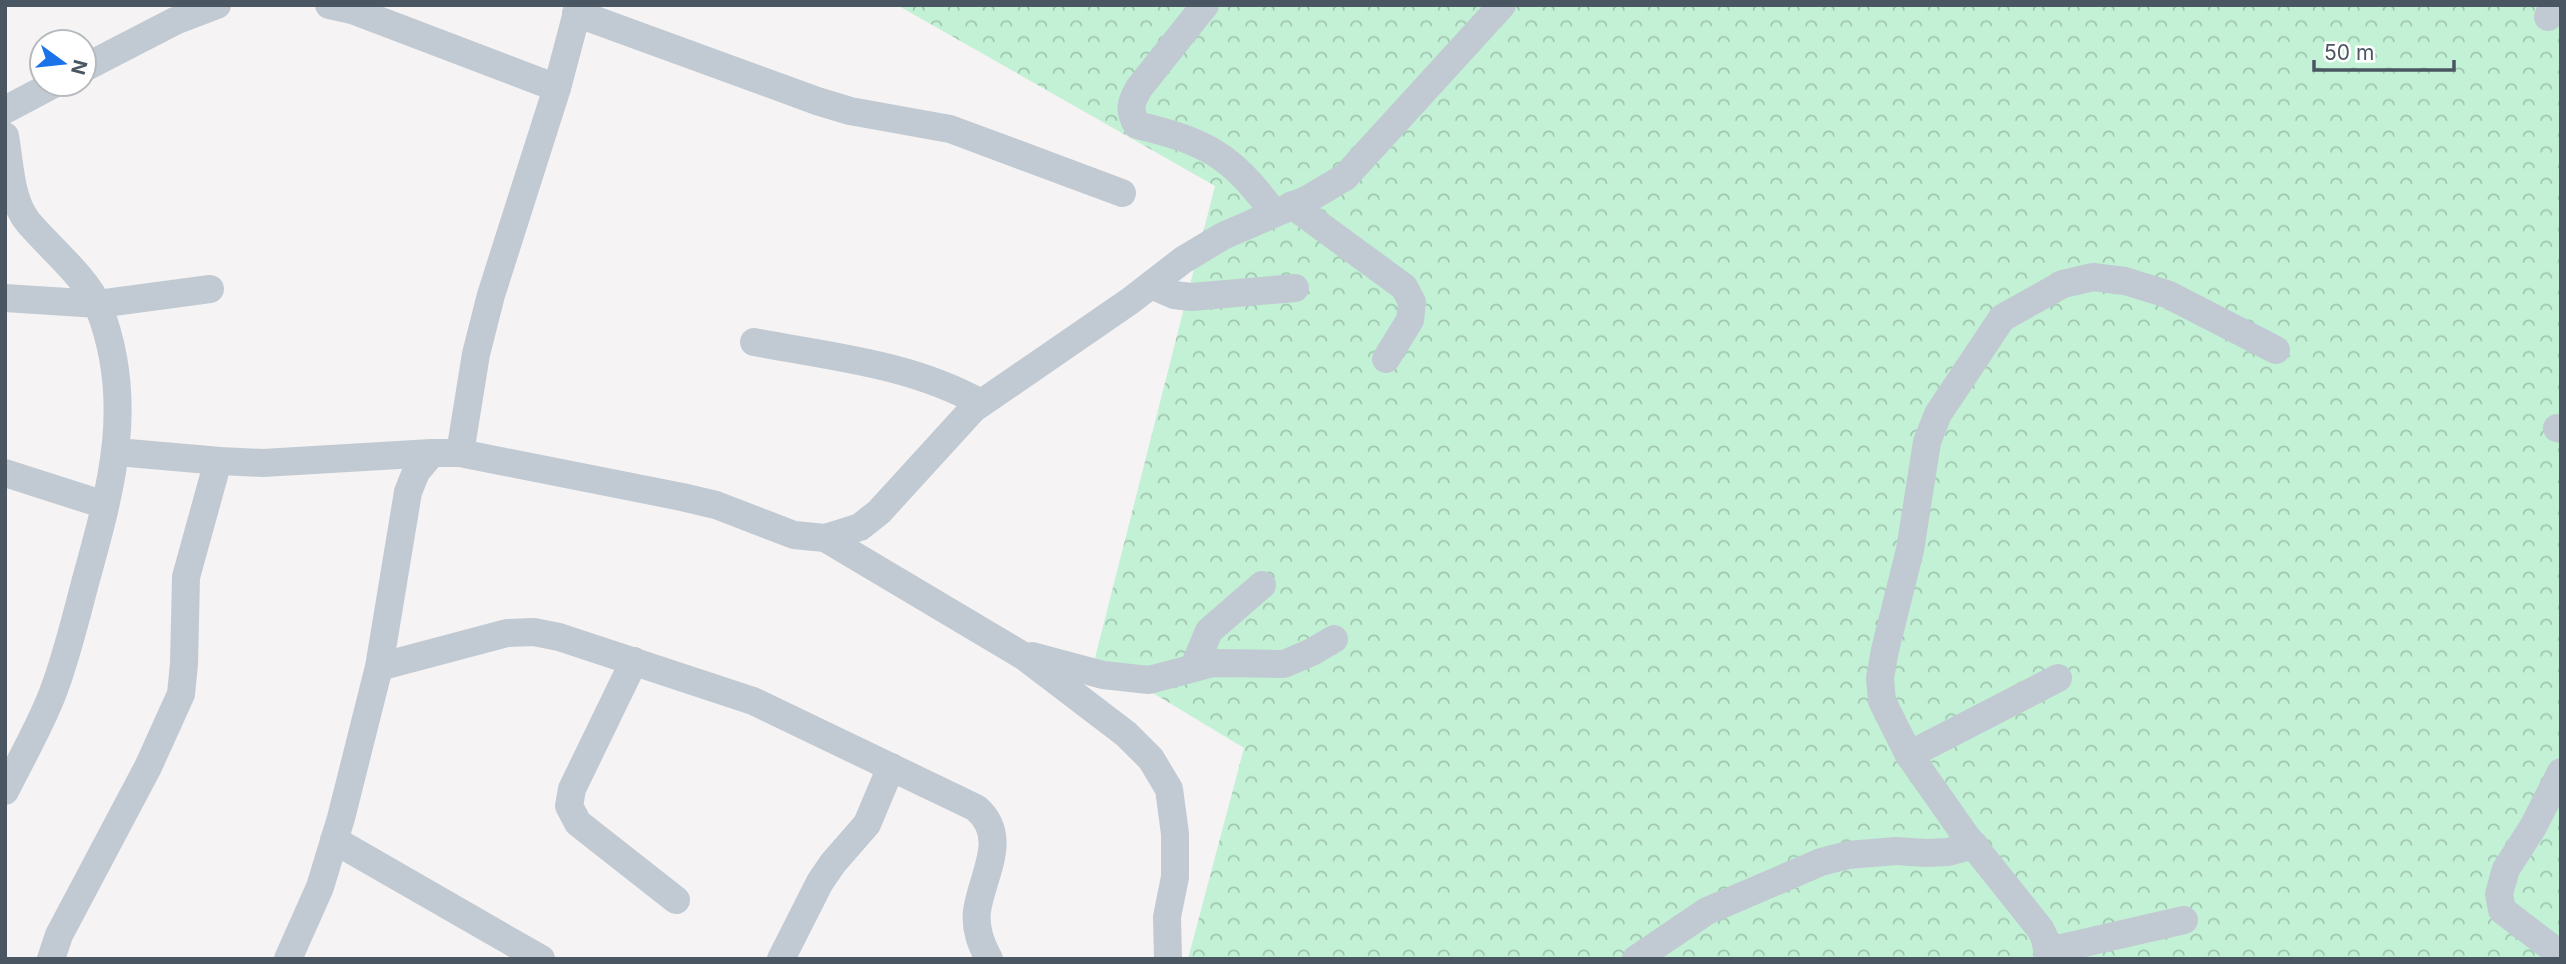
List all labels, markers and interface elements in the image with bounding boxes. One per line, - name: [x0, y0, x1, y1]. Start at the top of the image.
- north arrow: [28, 28, 98, 98]
- scale bar: [2314, 28, 2454, 72]
- text: 50 m: [2324, 40, 2374, 65]
- text: N: [66, 57, 92, 77]

